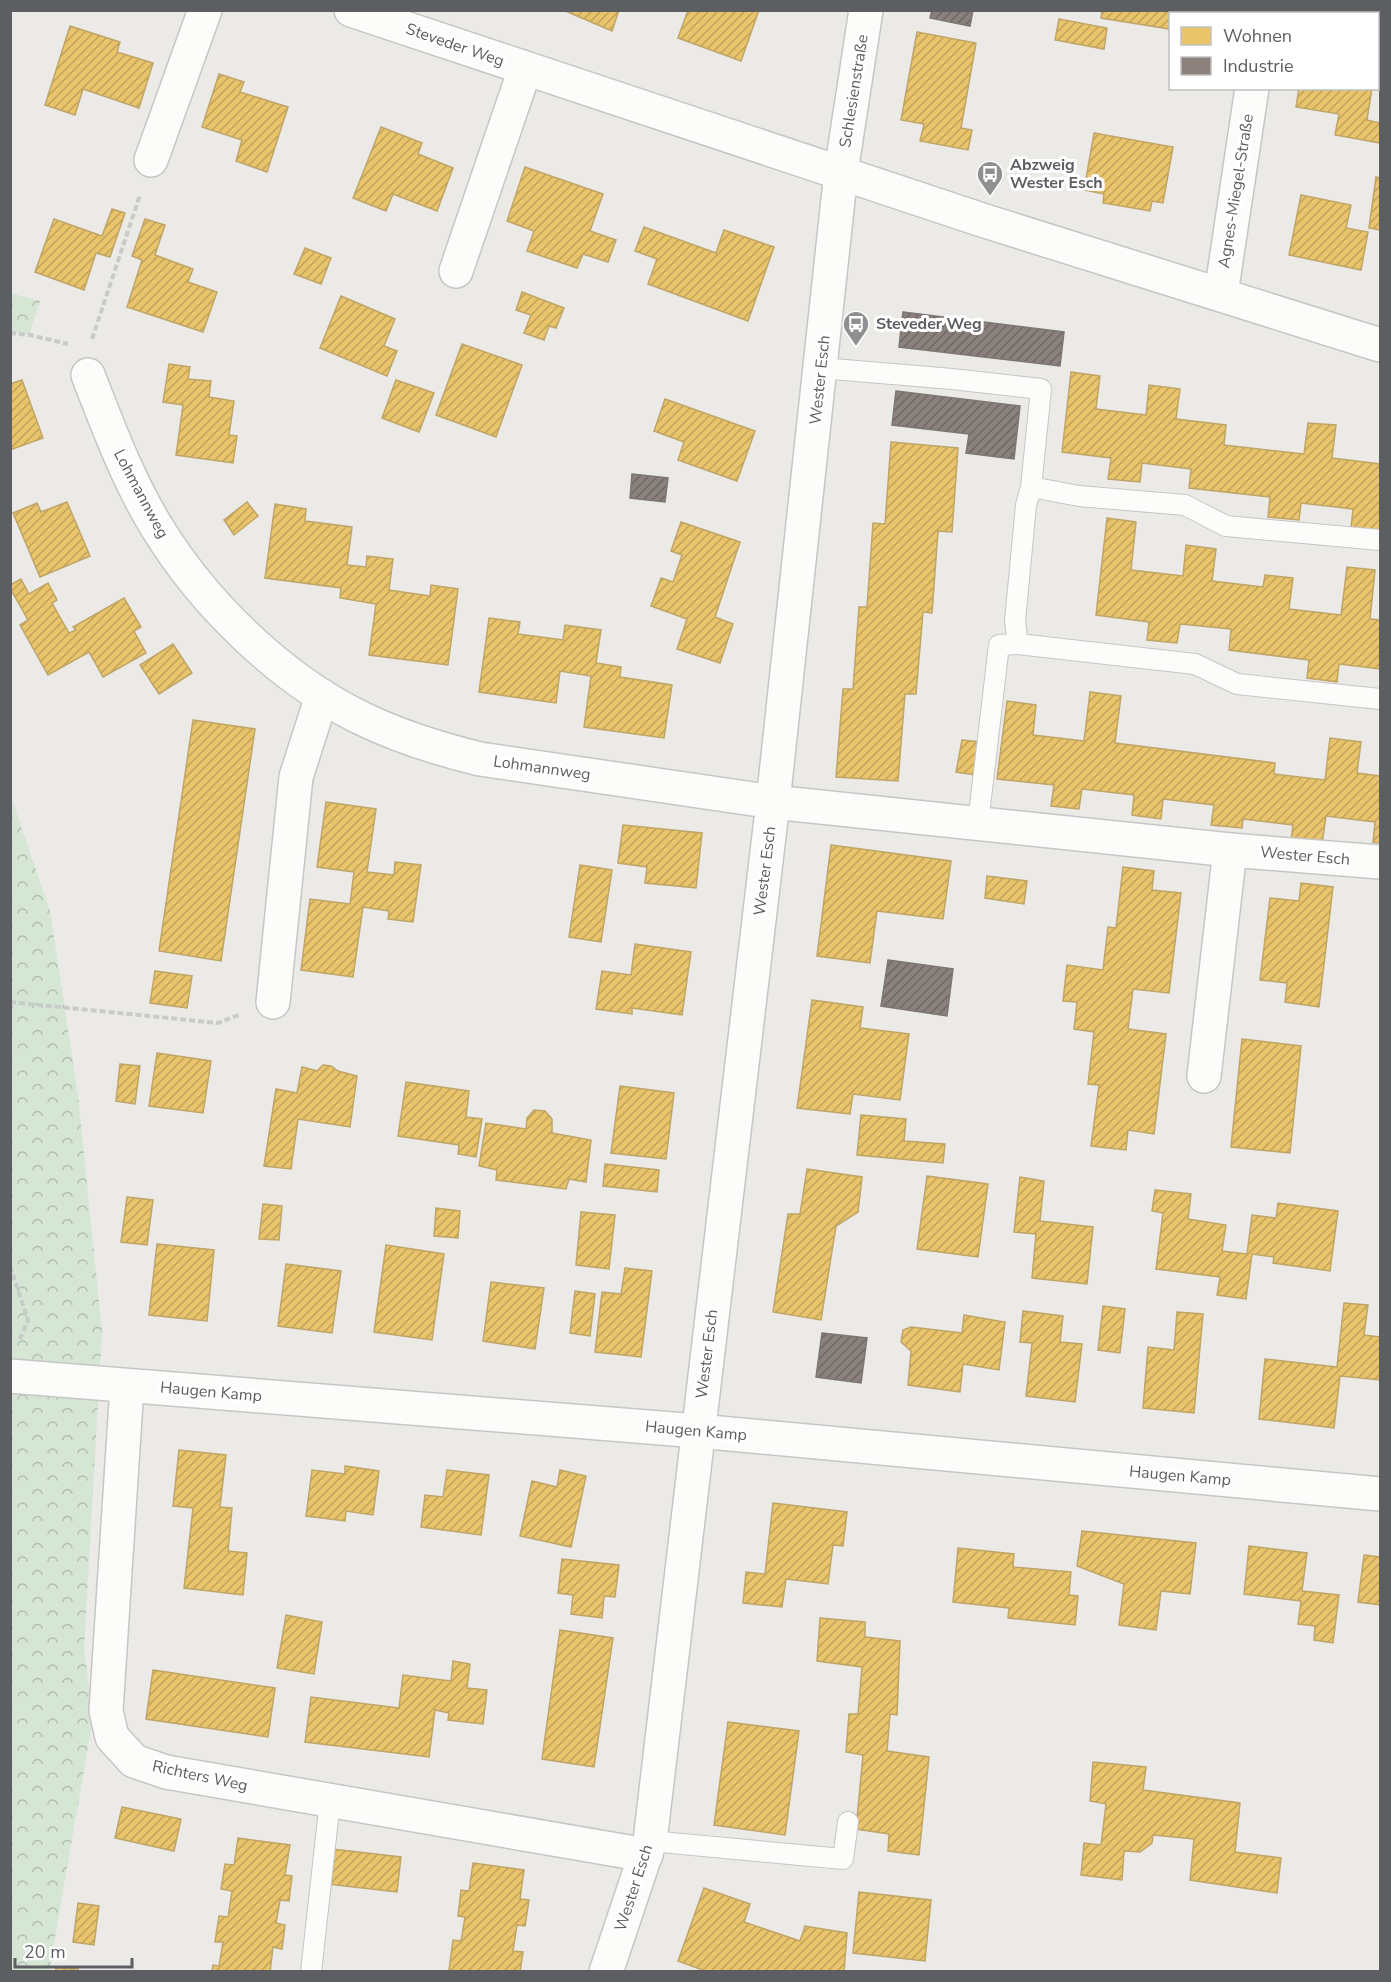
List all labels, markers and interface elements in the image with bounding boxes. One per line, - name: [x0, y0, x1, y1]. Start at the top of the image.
- legend: [1169, 12, 1379, 90]
- street label: Steveder Weg: [403, 18, 507, 72]
- text: Wohnen: [1223, 24, 1292, 48]
- street label: Schlesienstraße: [834, 33, 874, 149]
- text: Industrie: [1223, 54, 1294, 78]
- street label: Agnes-Miegel-Straße: [1213, 112, 1259, 270]
- place label: Abzweig Wester Esch: [1010, 154, 1103, 194]
- bus stop icon: Abzweig Wester Esch: [975, 159, 1005, 197]
- bus stop icon: Steveder Weg: [841, 309, 871, 347]
- place label: Steveder Weg: [876, 313, 982, 335]
- street label: Wester Esch: [804, 334, 836, 426]
- street label: Lohmannweg: [108, 446, 174, 542]
- street label: Lohmannweg: [492, 750, 592, 786]
- street label: Wester Esch: [749, 825, 781, 917]
- street label: Wester Esch: [1259, 841, 1351, 871]
- street label: Wester Esch: [691, 1308, 723, 1400]
- street label: Haugen Kamp: [159, 1377, 263, 1407]
- street label: Haugen Kamp: [644, 1416, 748, 1446]
- street label: Haugen Kamp: [1128, 1461, 1232, 1491]
- street label: Richters Weg: [150, 1755, 250, 1797]
- street label: Wester Esch: [610, 1842, 658, 1934]
- scale bar: [15, 1931, 132, 1969]
- text: 20 m: [24, 1940, 66, 1964]

